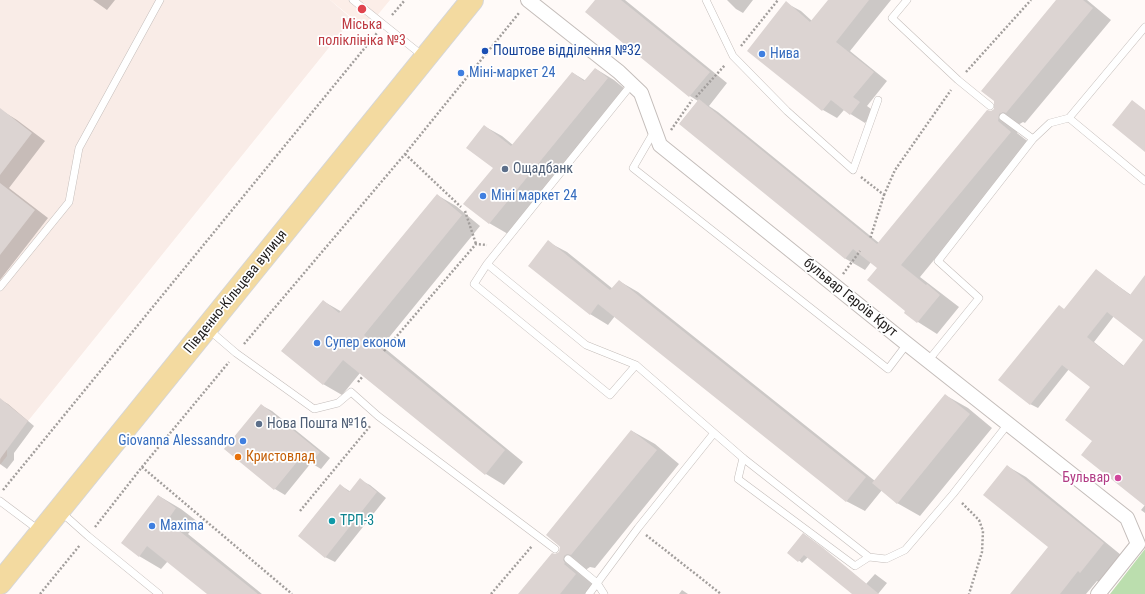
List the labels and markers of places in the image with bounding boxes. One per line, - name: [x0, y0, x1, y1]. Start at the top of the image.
- marker: Міська поліклініка №3: [356, 3, 368, 15]
- place label: Міська поліклініка №3: [318, 17, 406, 50]
- place label: Поштове відділення №32: [493, 43, 641, 59]
- marker: Поштове відділення №32: [480, 46, 490, 56]
- place label: Нива: [770, 46, 800, 62]
- marker: Нива: [757, 49, 767, 59]
- place label: Міні-маркет 24: [469, 65, 555, 81]
- marker: Міні-маркет 24: [456, 68, 466, 78]
- place label: Ощадбанк: [513, 161, 573, 177]
- marker: Ощадбанк: [500, 164, 510, 174]
- place label: Міні маркет 24: [491, 188, 577, 204]
- marker: Міні маркет 24: [478, 191, 488, 201]
- place label: Супер економ: [325, 335, 406, 351]
- marker: Супер економ: [312, 338, 322, 348]
- place label: Нова Пошта №16: [267, 416, 367, 432]
- marker: Нова Пошта №16: [254, 419, 264, 429]
- place label: Giovanna Alessandro: [118, 433, 235, 449]
- marker: Giovanna Alessandro: [238, 436, 248, 446]
- place label: Кристовлад: [246, 449, 315, 465]
- marker: Кристовлад: [233, 452, 243, 462]
- place label: Бульвар: [1062, 470, 1110, 486]
- marker: Бульвар: [1113, 473, 1123, 483]
- place label: ТРП-3: [340, 513, 374, 529]
- marker: ТРП-3: [327, 516, 337, 526]
- place label: Maxima: [160, 518, 204, 534]
- marker: Maxima: [147, 521, 157, 531]

